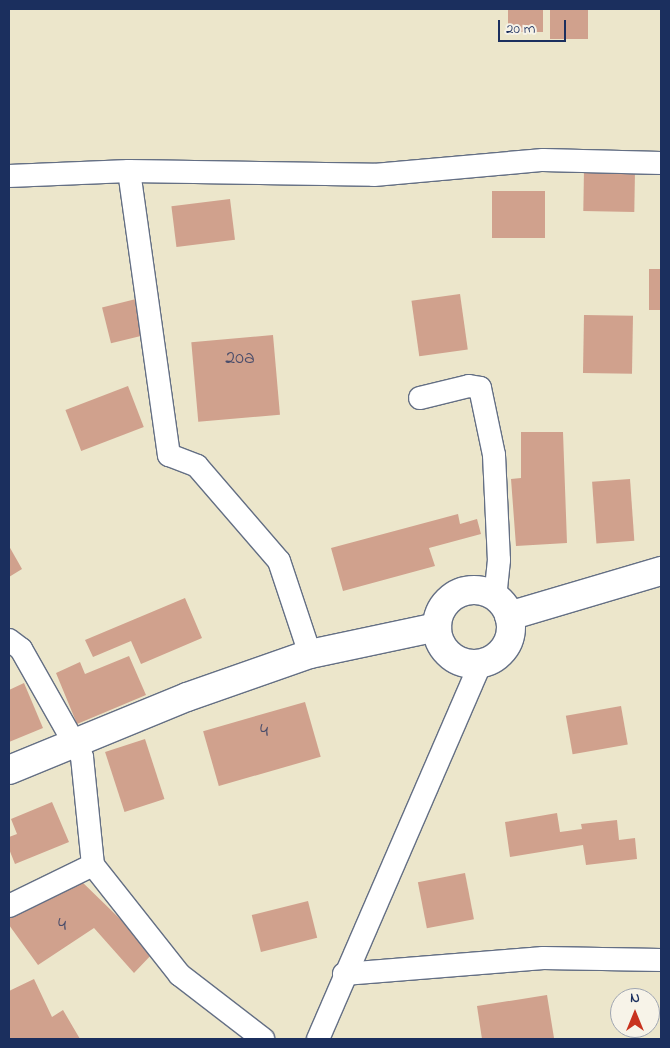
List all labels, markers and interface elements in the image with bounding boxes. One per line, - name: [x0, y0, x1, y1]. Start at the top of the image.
- scale bar: [500, 10, 568, 42]
- text: 20 m: [506, 18, 535, 40]
- house number: 20a: [225, 346, 255, 370]
- house number: 4: [260, 719, 268, 743]
- house number: 4: [58, 913, 66, 937]
- north arrow: [610, 988, 660, 1038]
- text: N: [630, 988, 640, 1009]

